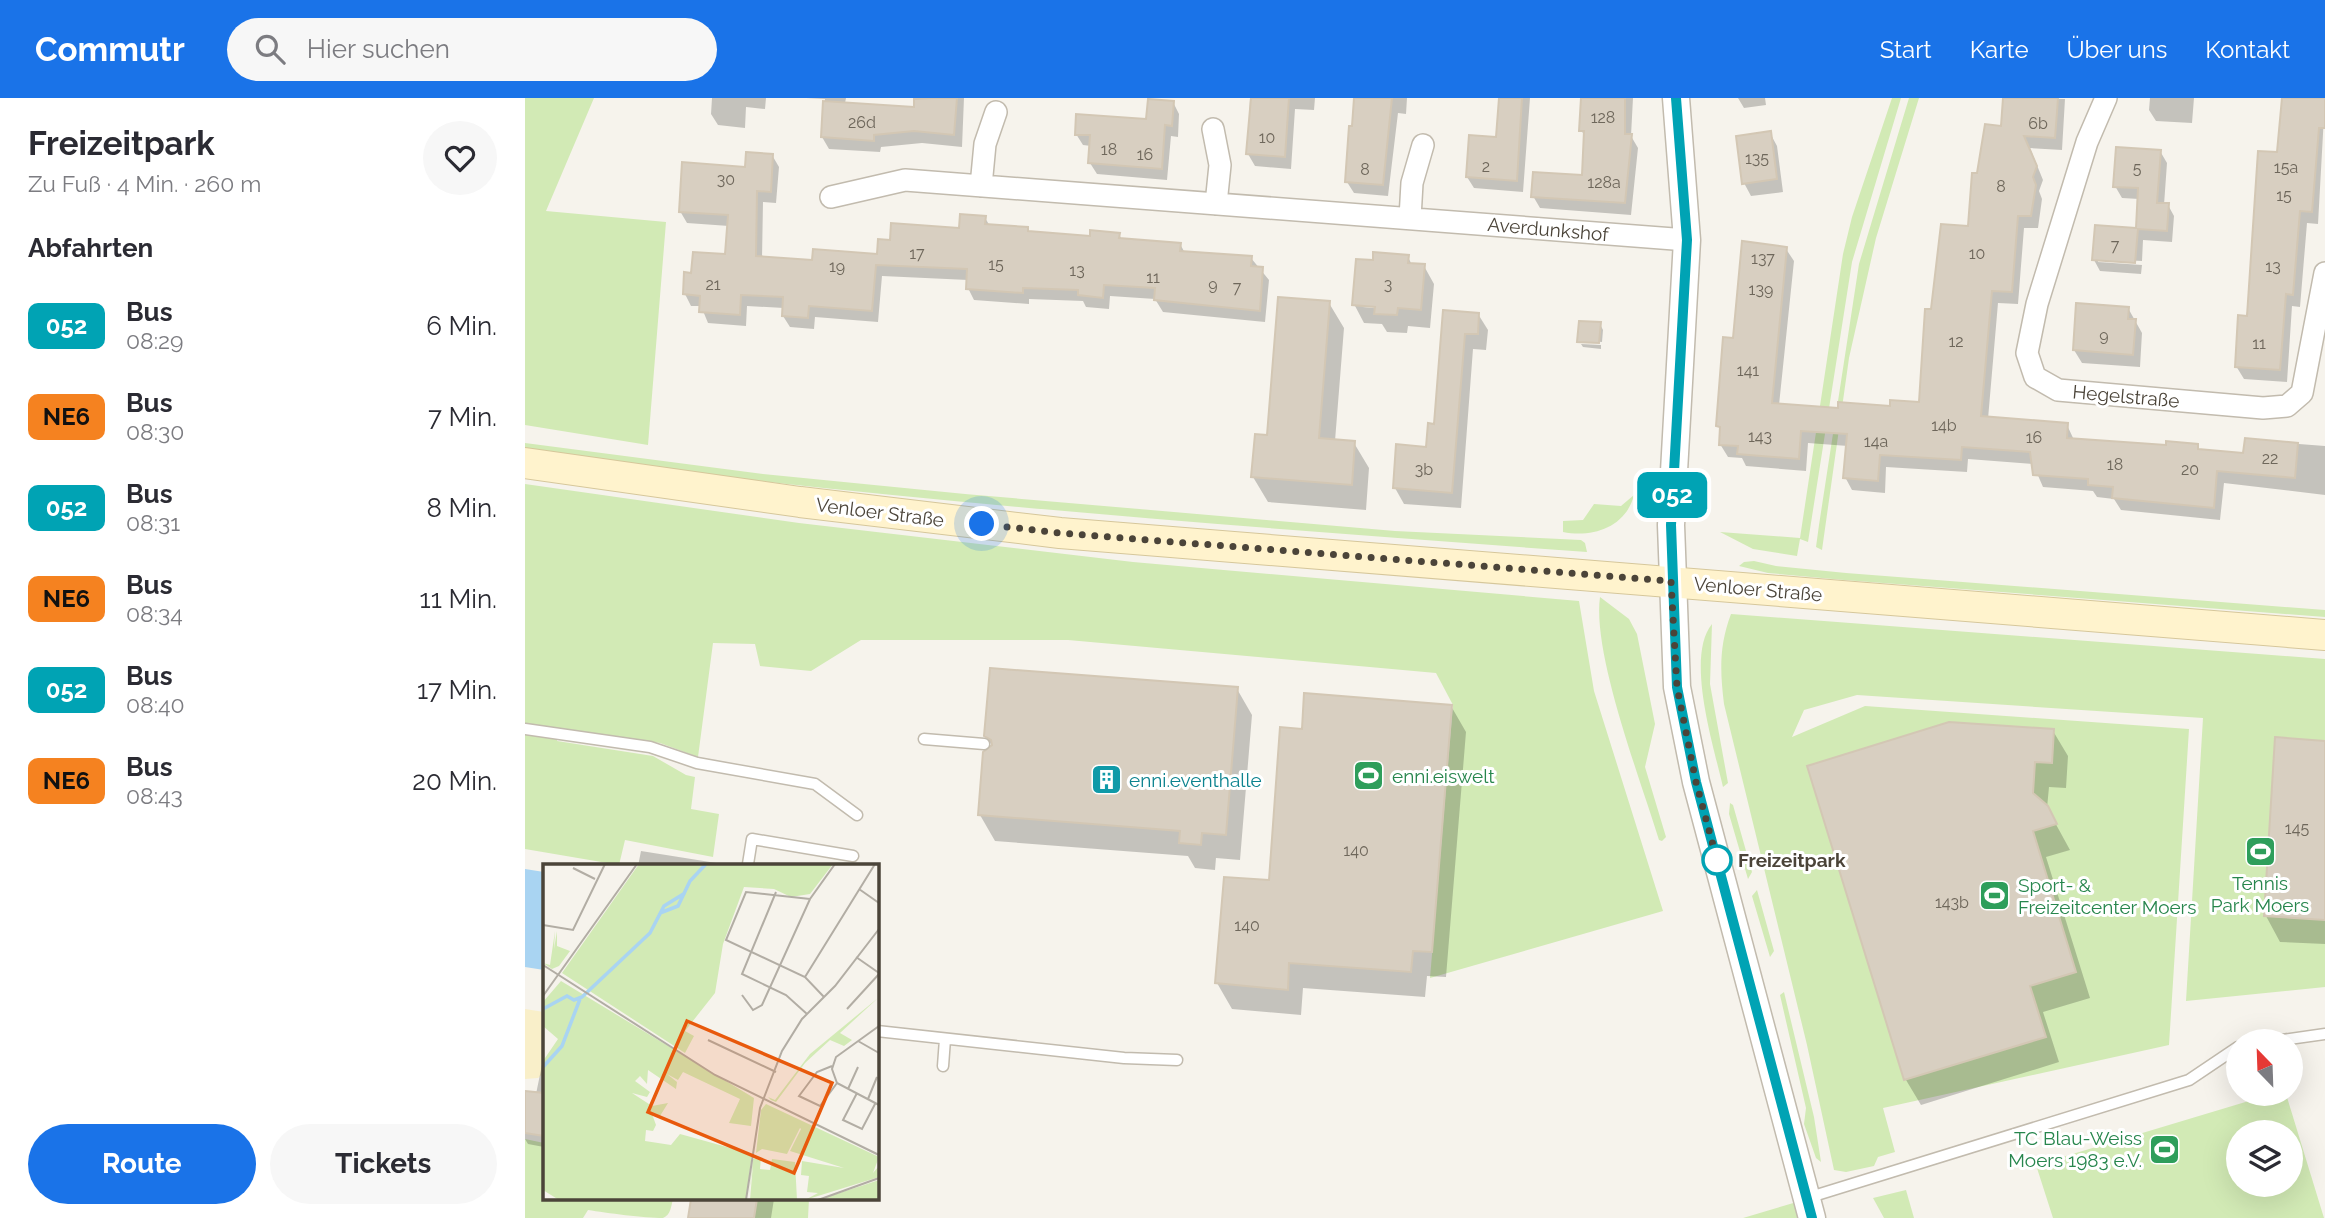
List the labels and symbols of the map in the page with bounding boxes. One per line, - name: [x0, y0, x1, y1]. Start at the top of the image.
- house number: 128: [1591, 108, 1615, 127]
- house number: 26d: [848, 113, 876, 132]
- house number: 6b: [2028, 114, 2048, 133]
- house number: 10: [1259, 128, 1275, 147]
- house number: 18: [1101, 140, 1117, 159]
- house number: 16: [1137, 145, 1153, 164]
- house number: 135: [1745, 149, 1769, 168]
- house number: 2: [1482, 157, 1490, 176]
- house number: 15a: [2274, 158, 2298, 177]
- house number: 5: [2133, 159, 2142, 178]
- house number: 8: [1360, 160, 1370, 179]
- house number: 30: [717, 170, 735, 189]
- house number: 128a: [1587, 173, 1621, 192]
- house number: 8: [1996, 177, 2006, 196]
- house number: 15: [2276, 186, 2292, 205]
- street label: Averdunkshof: [1487, 213, 1610, 245]
- house number: 7: [2111, 236, 2120, 255]
- house number: 17: [909, 244, 925, 263]
- house number: 10: [1969, 244, 1985, 263]
- house number: 137: [1751, 249, 1775, 268]
- house number: 15: [988, 255, 1004, 274]
- house number: 19: [829, 257, 845, 276]
- house number: 13: [2265, 257, 2281, 276]
- house number: 13: [1069, 261, 1085, 280]
- house number: 11: [1146, 268, 1160, 287]
- house number: 21: [705, 275, 721, 294]
- house number: 9: [1208, 275, 1218, 294]
- house number: 3: [1384, 275, 1392, 294]
- house number: 7: [1233, 278, 1242, 297]
- house number: 139: [1749, 280, 1773, 299]
- house number: 9: [2099, 326, 2109, 345]
- house number: 12: [1948, 332, 1964, 351]
- house number: 11: [2252, 334, 2266, 353]
- house number: 141: [1737, 361, 1759, 380]
- street label: Hegelstraße: [2072, 380, 2180, 412]
- house number: 14b: [1931, 416, 1957, 435]
- house number: 143: [1748, 427, 1772, 446]
- house number: 16: [2026, 428, 2042, 447]
- house number: 14a: [1864, 432, 1888, 451]
- house number: 22: [2262, 449, 2278, 468]
- house number: 18: [2107, 455, 2123, 474]
- house number: 3b: [1415, 460, 1433, 479]
- house number: 20: [2181, 460, 2199, 479]
- line badge: 052: [1632, 472, 1712, 518]
- street label: Venloer Straße: [815, 493, 945, 531]
- your location: [964, 506, 999, 541]
- street label: Venloer Straße: [1693, 572, 1823, 606]
- sports icon: enni.eiswelt: [1352, 759, 1386, 793]
- building icon: enni.eventhalle: [1089, 763, 1123, 797]
- place label: enni.eiswelt: [1392, 765, 1495, 787]
- place label: enni.eventhalle: [1129, 769, 1262, 791]
- house number: 145: [2285, 819, 2309, 838]
- sports icon: Tennis Park Moers: [2243, 835, 2277, 869]
- house number: 140: [1343, 841, 1369, 860]
- marker: Freizeitpark: [1702, 845, 1732, 875]
- place label: Freizeitpark: [1738, 849, 1846, 871]
- inset map: [543, 864, 879, 1200]
- place label: Tennis Park Moers: [2211, 872, 2309, 916]
- place label: Sport- & Freizeitcenter Moers: [2018, 874, 2196, 918]
- sports icon: Sport- & Freizeitcenter Moers: [1978, 879, 2012, 913]
- house number: 143b: [1935, 893, 1969, 912]
- house number: 140: [1234, 916, 1260, 935]
- north arrow: [2226, 1029, 2303, 1106]
- place label: TC Blau-Weiss Moers 1983 e.V.: [2008, 1127, 2142, 1171]
- sports icon: TC Blau-Weiss Moers 1983 e.V.: [2148, 1132, 2182, 1166]

